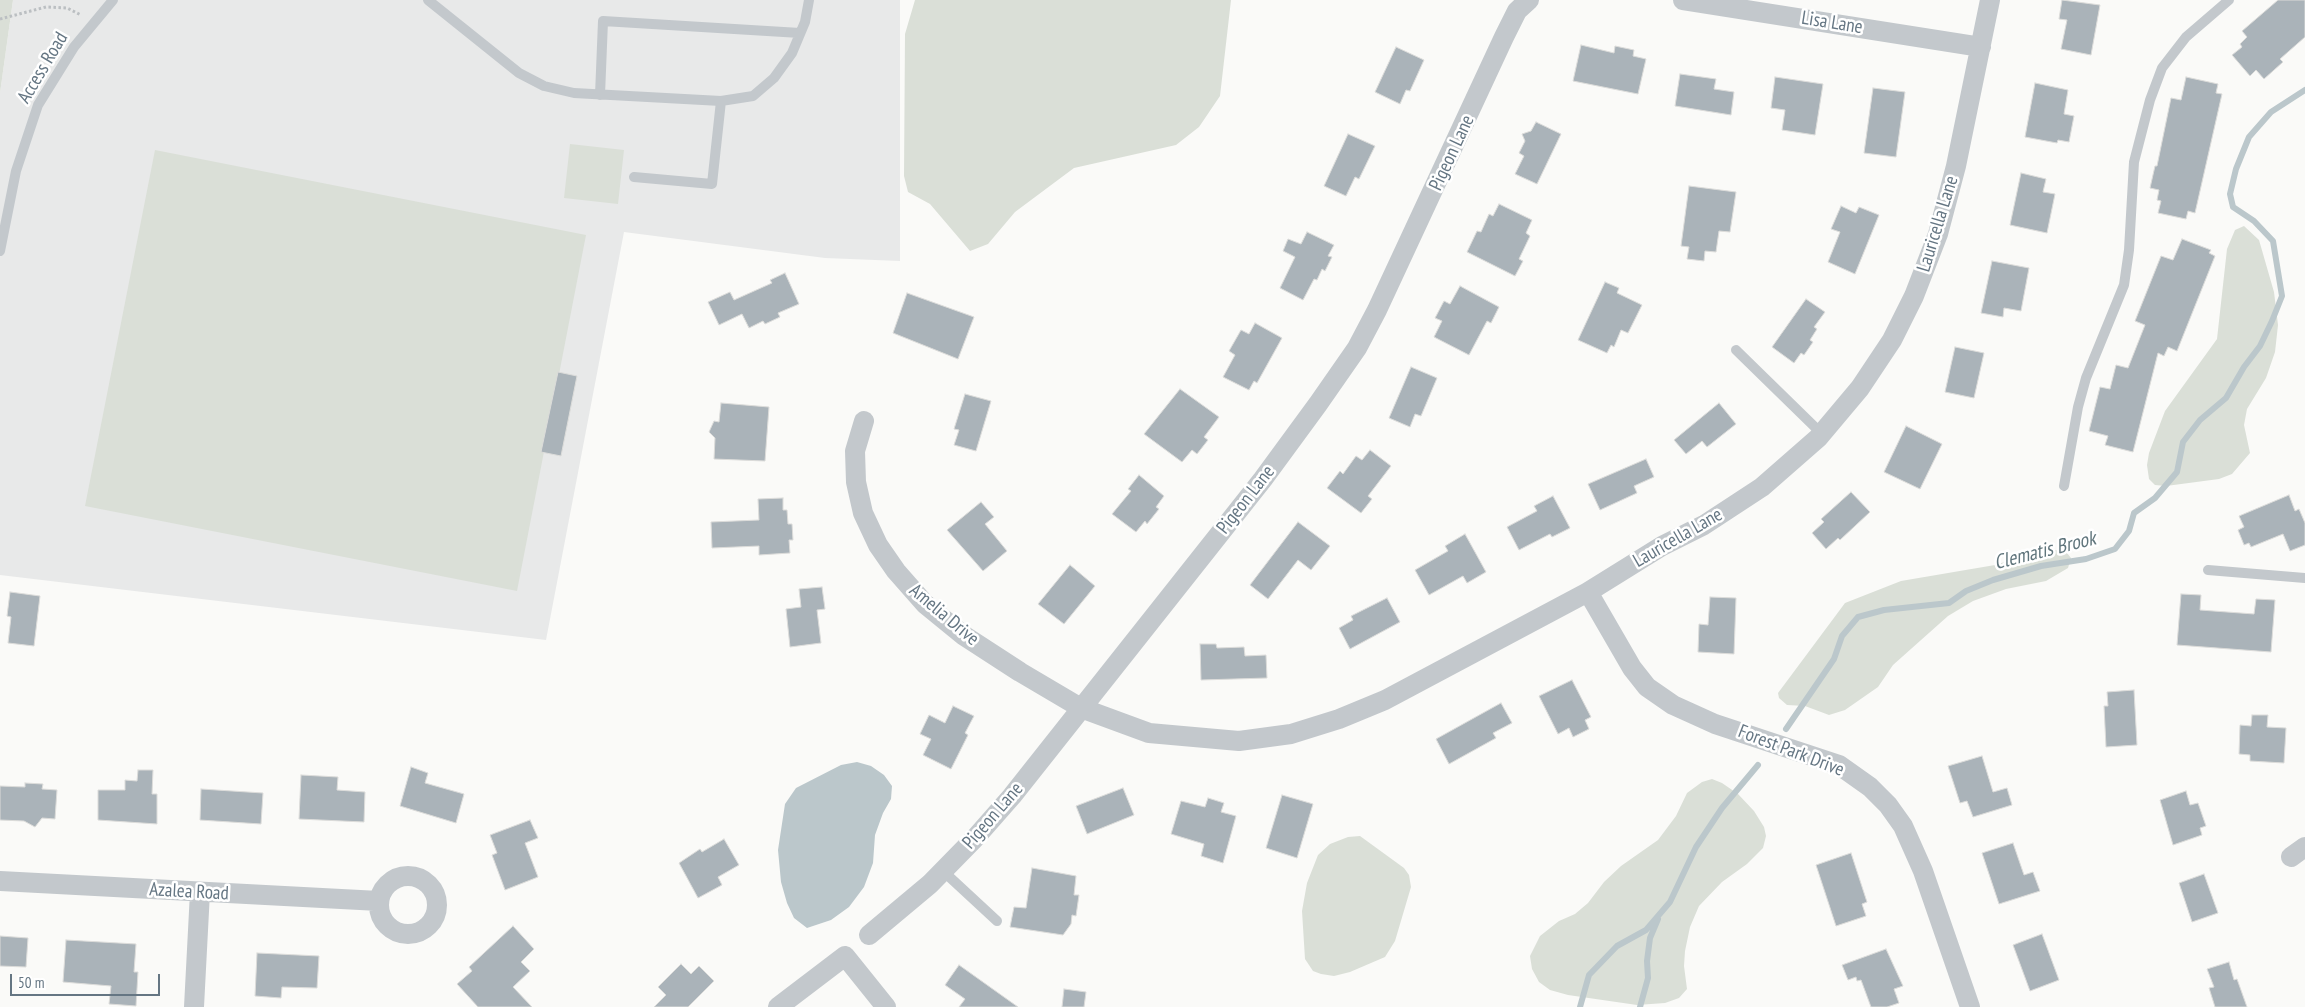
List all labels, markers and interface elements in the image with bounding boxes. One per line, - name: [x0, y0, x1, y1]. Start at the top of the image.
- street label: Lisa Lane: [1800, 7, 1864, 39]
- street label: Access Road: [13, 28, 73, 108]
- street label: Pigeon Lane: [1425, 112, 1479, 194]
- street label: Lauricella Lane: [1913, 173, 1963, 275]
- street label: Pigeon Lane: [1212, 461, 1280, 539]
- street label: Lauricella Lane: [1629, 503, 1727, 573]
- water label: Clematis Brook: [1992, 527, 2098, 575]
- street label: Amelia Drive: [905, 579, 983, 651]
- street label: Forest Park Drive: [1735, 720, 1847, 782]
- street label: Pigeon Lane: [958, 778, 1028, 854]
- street label: Azalea Road: [149, 879, 229, 905]
- scale bar: [12, 964, 162, 996]
- text: 50 m: [18, 973, 44, 992]

